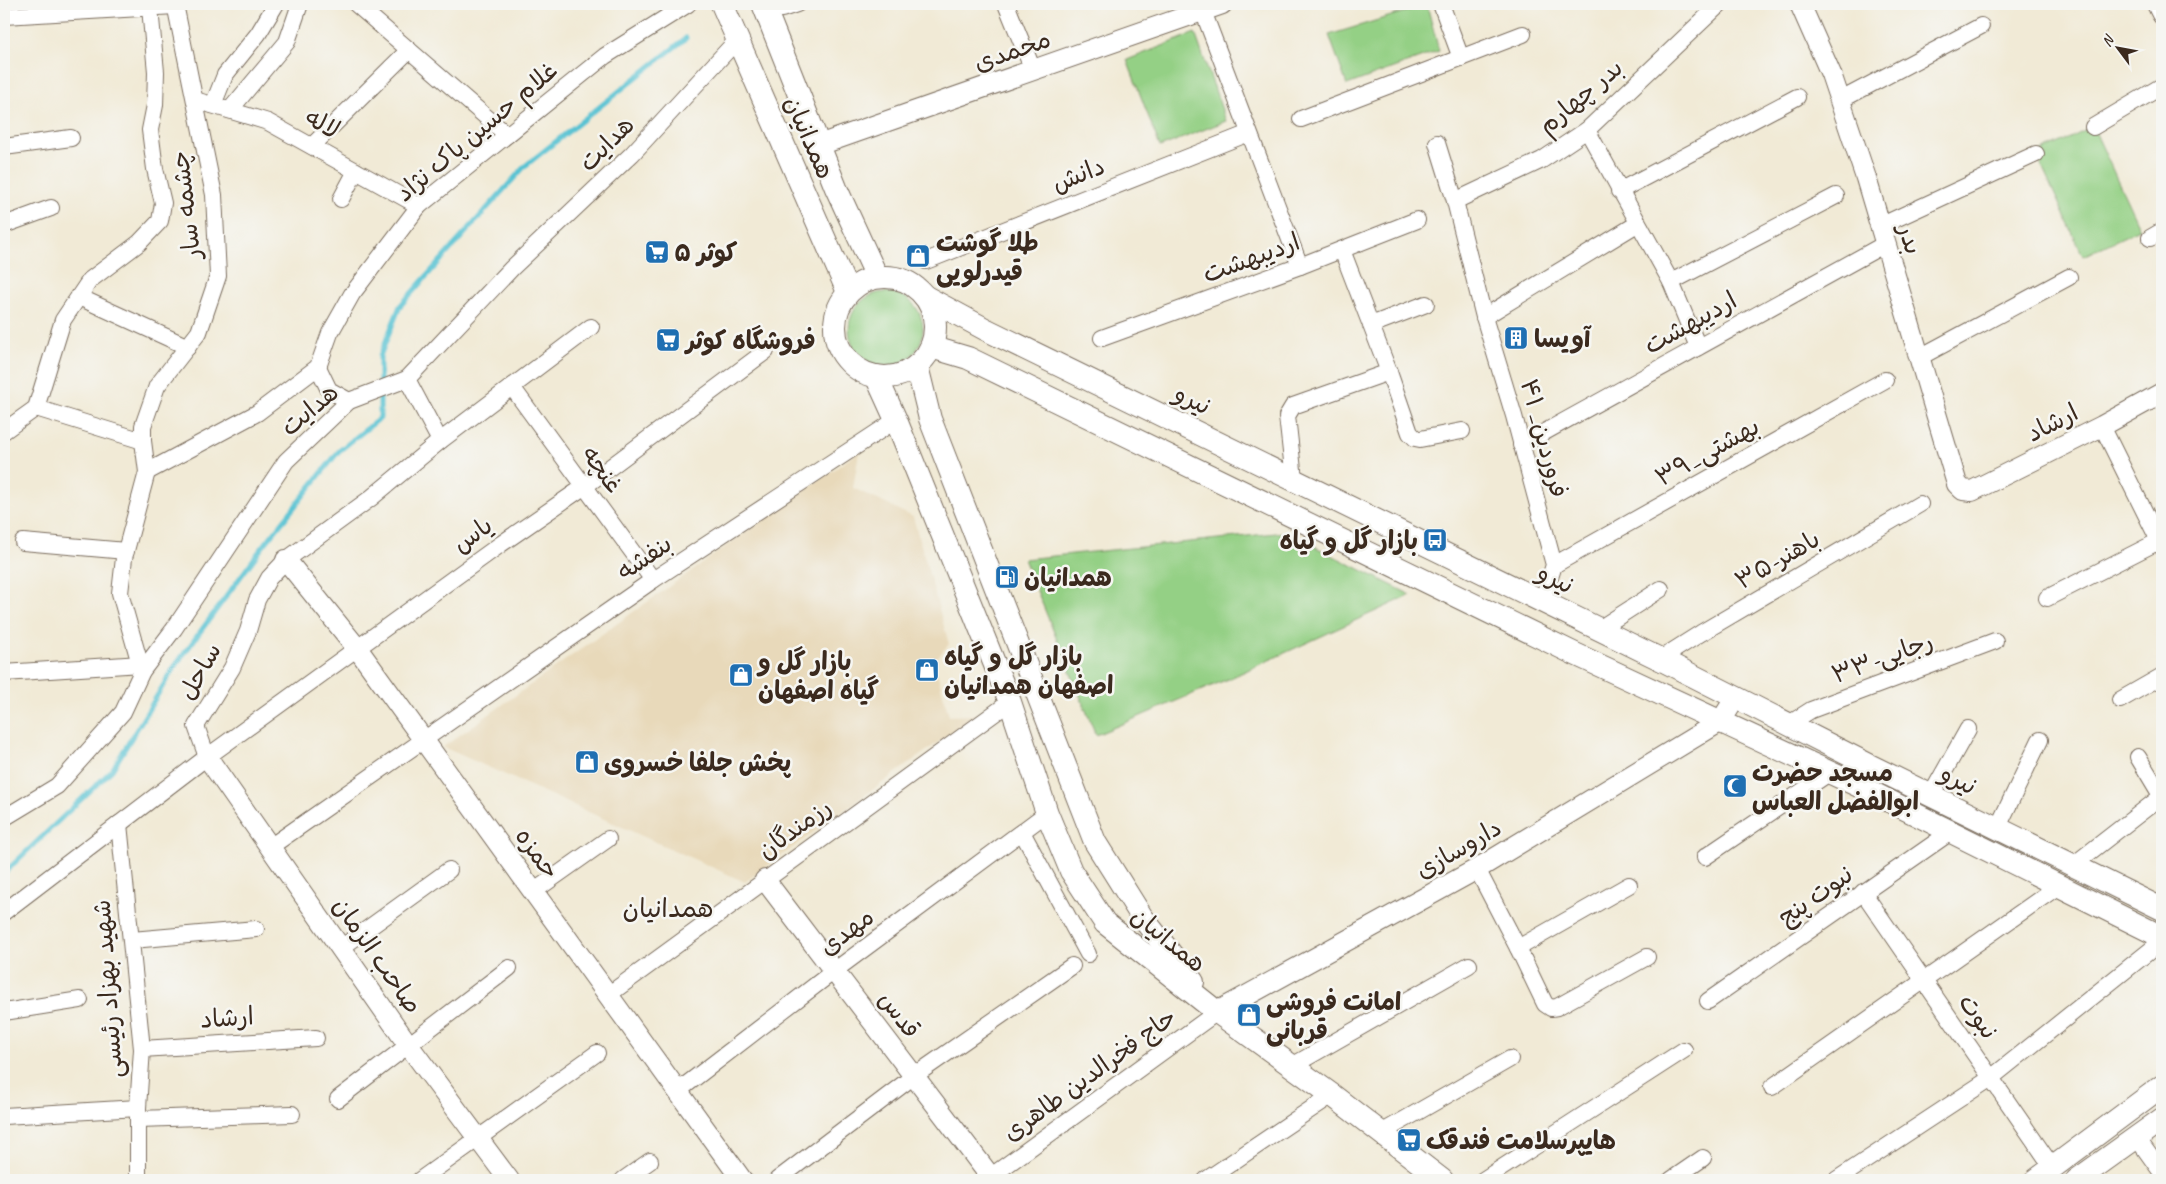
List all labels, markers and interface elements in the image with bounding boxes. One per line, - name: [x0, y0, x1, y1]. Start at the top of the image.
- north arrow: [2094, 22, 2144, 72]
- street label: محمدی: [970, 23, 1055, 79]
- text: N: [2098, 31, 2118, 50]
- street label: بدر چهارم: [1531, 52, 1631, 143]
- street label: غلام حسین پاک نژاد: [389, 55, 566, 210]
- street label: همدانیان: [777, 91, 841, 184]
- street label: لاله: [299, 101, 346, 146]
- street label: هدایت: [572, 109, 641, 178]
- street label: چشمه سار: [163, 149, 209, 263]
- street label: دانش: [1047, 150, 1110, 200]
- street label: بدر: [1890, 219, 1929, 258]
- street label: اردیبهشت: [1198, 226, 1304, 290]
- place label: طلا گوشت قیدرلویی: [936, 227, 1039, 288]
- place label: کوثر ۵: [674, 237, 737, 269]
- supermarket icon: کوثر ۵: [644, 239, 670, 265]
- shop icon: طلا گوشت قیدرلویی: [905, 243, 931, 269]
- street label: اردیبهشت: [1638, 284, 1743, 361]
- place label: آویسا: [1534, 323, 1592, 355]
- place label: فروشگاه کوثر: [684, 325, 816, 357]
- building icon: آویسا: [1503, 325, 1529, 351]
- supermarket icon: فروشگاه کوثر: [655, 327, 681, 353]
- street label: ۴۱ _فروردین: [1513, 375, 1575, 501]
- street label: هدایت: [274, 376, 345, 443]
- street label: نیرو: [1167, 377, 1216, 422]
- street label: ارشاد: [2021, 396, 2084, 449]
- street label: ۳۹_بهشتی: [1650, 410, 1765, 494]
- street label: غنچه: [574, 440, 630, 500]
- street label: یاس: [446, 509, 499, 560]
- street label: ۳۵-باهنر: [1729, 523, 1826, 597]
- place label: بازار گل و گیاه: [1279, 525, 1418, 557]
- bus stop icon: بازار گل و گیاه: [1422, 527, 1448, 553]
- street label: بنفشه: [611, 528, 678, 588]
- street label: نیرو: [1530, 556, 1579, 601]
- place label: همدانیان: [1024, 562, 1112, 594]
- fuel station icon: همدانیان: [994, 564, 1020, 590]
- street label: ۳۳-رجایی: [1827, 625, 1937, 691]
- street label: ساحل: [171, 637, 229, 706]
- place label: بازار گل و گیاه اصفهان همدانیان: [944, 641, 1113, 702]
- place label: بازار گل و گیاه اصفهان: [756, 646, 879, 707]
- shop icon: بازار گل و گیاه اصفهان همدانیان: [914, 657, 940, 683]
- shop icon: بازار گل و گیاه اصفهان: [728, 662, 754, 688]
- place label: پخش جلفا خسروی: [604, 747, 792, 779]
- shop icon: پخش جلفا خسروی: [574, 749, 600, 775]
- street label: نیرو: [1933, 756, 1982, 802]
- place label: مسجد حضرت ابوالفضل العباس: [1752, 757, 1919, 818]
- mosque icon: مسجد حضرت ابوالفضل العباس: [1722, 773, 1748, 799]
- street label: رزمندگان: [751, 791, 838, 866]
- street label: داروسازی: [1410, 811, 1507, 886]
- street label: حمزه: [508, 822, 567, 886]
- street label: نبوت پنج: [1772, 858, 1859, 933]
- street label: صاحب الزمان: [325, 891, 429, 1020]
- district label: همدانیان: [623, 892, 713, 925]
- street label: شهید بهزاد رئیسی: [86, 899, 130, 1079]
- street label: همدانیان: [1124, 900, 1212, 980]
- street label: مهدی: [813, 901, 880, 963]
- street label: قدس: [871, 985, 927, 1045]
- place label: امانت فروشی قربانی: [1266, 986, 1401, 1047]
- street label: نبوت: [1951, 988, 2005, 1045]
- street label: ارشاد: [199, 1000, 255, 1036]
- street label: حاج فخرالدین طاهری: [996, 1001, 1183, 1149]
- shop icon: امانت فروشی قربانی: [1236, 1002, 1262, 1028]
- place label: هایپرسلامت فندقک: [1426, 1125, 1616, 1157]
- supermarket icon: هایپرسلامت فندقک: [1396, 1127, 1422, 1153]

